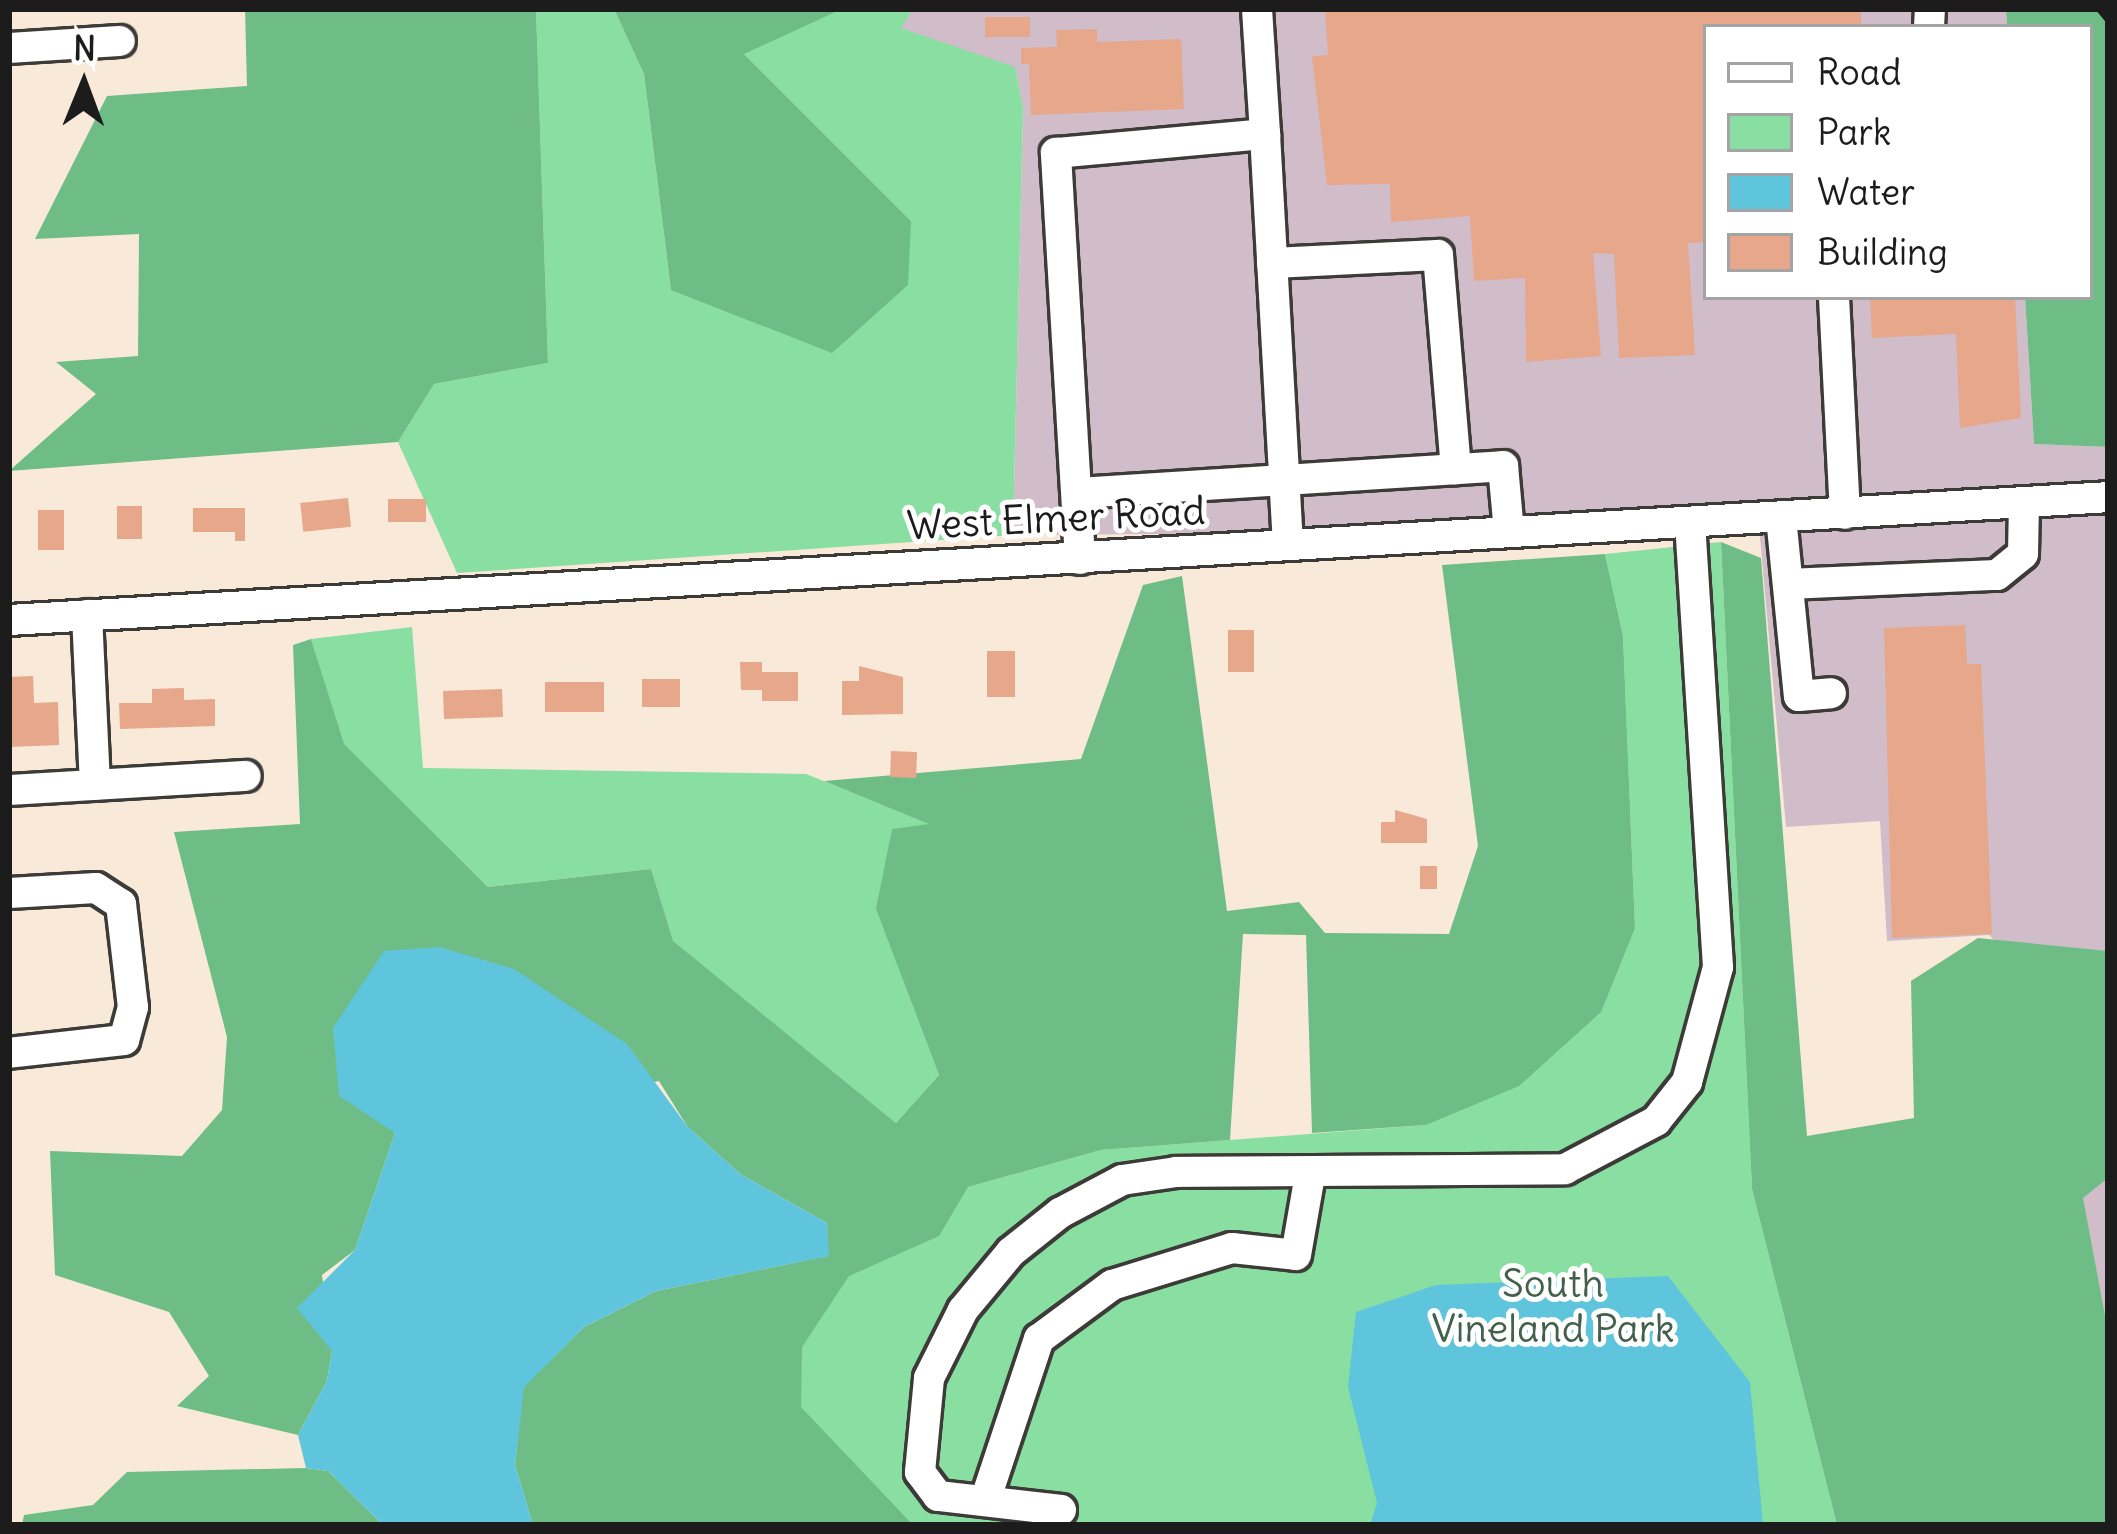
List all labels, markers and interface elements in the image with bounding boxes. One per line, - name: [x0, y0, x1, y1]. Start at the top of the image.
- north arrow: [24, 24, 144, 144]
- legend: [1703, 24, 2093, 300]
- text: N: [73, 27, 96, 69]
- text: Road: [1817, 50, 1901, 95]
- text: Park: [1817, 110, 1891, 155]
- text: Water: [1817, 170, 1915, 215]
- text: Building: [1817, 230, 1948, 275]
- street label: West Elmer Road: [906, 488, 1206, 550]
- park label: South Vineland Park: [1431, 1262, 1675, 1353]

